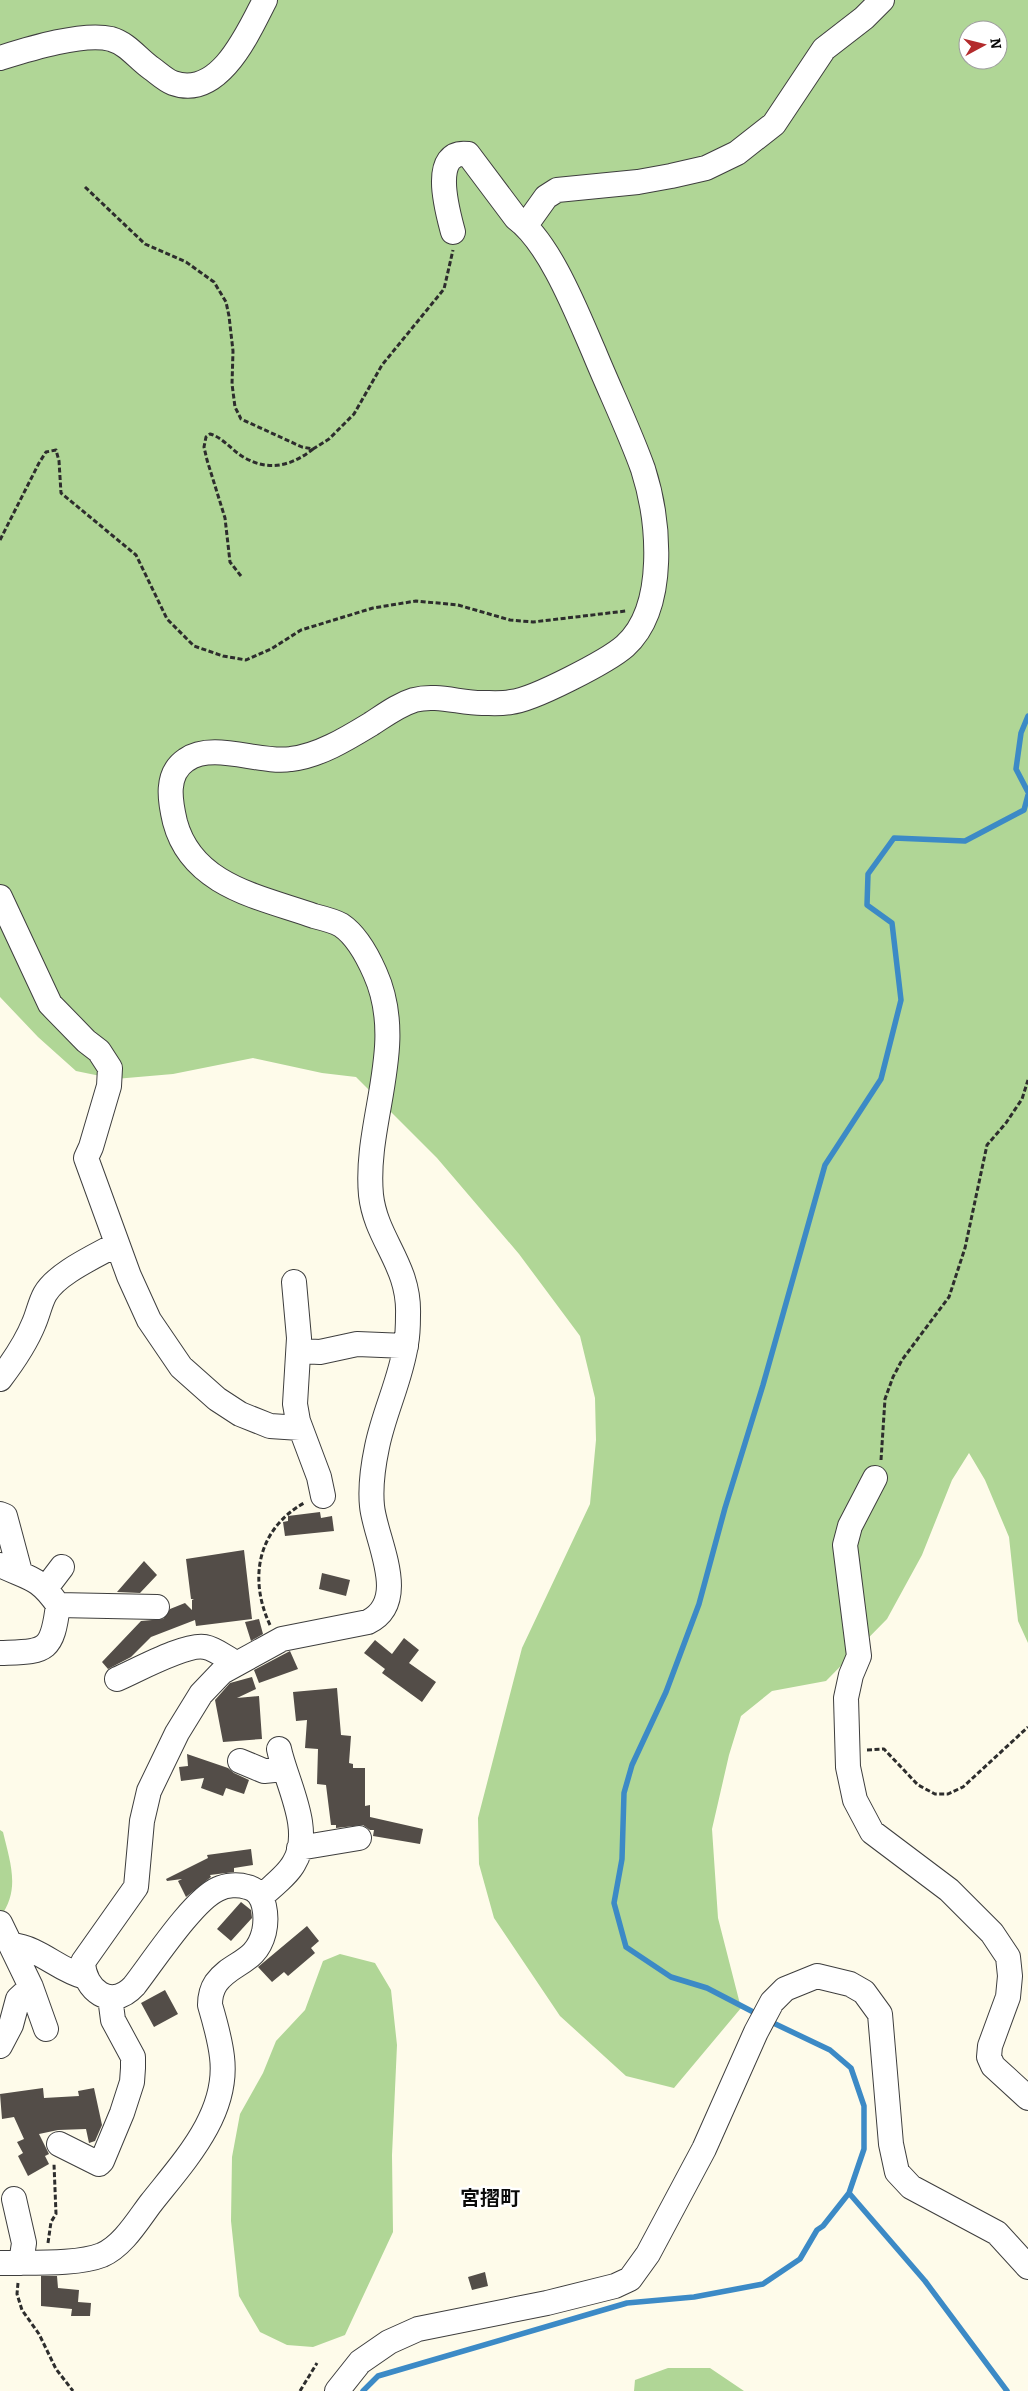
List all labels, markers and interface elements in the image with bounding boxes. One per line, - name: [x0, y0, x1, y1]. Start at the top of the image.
- north arrow: [958, 20, 1008, 70]
- text: N: [986, 37, 1005, 50]
- district label: 宮摺町: [460, 2186, 520, 2210]

